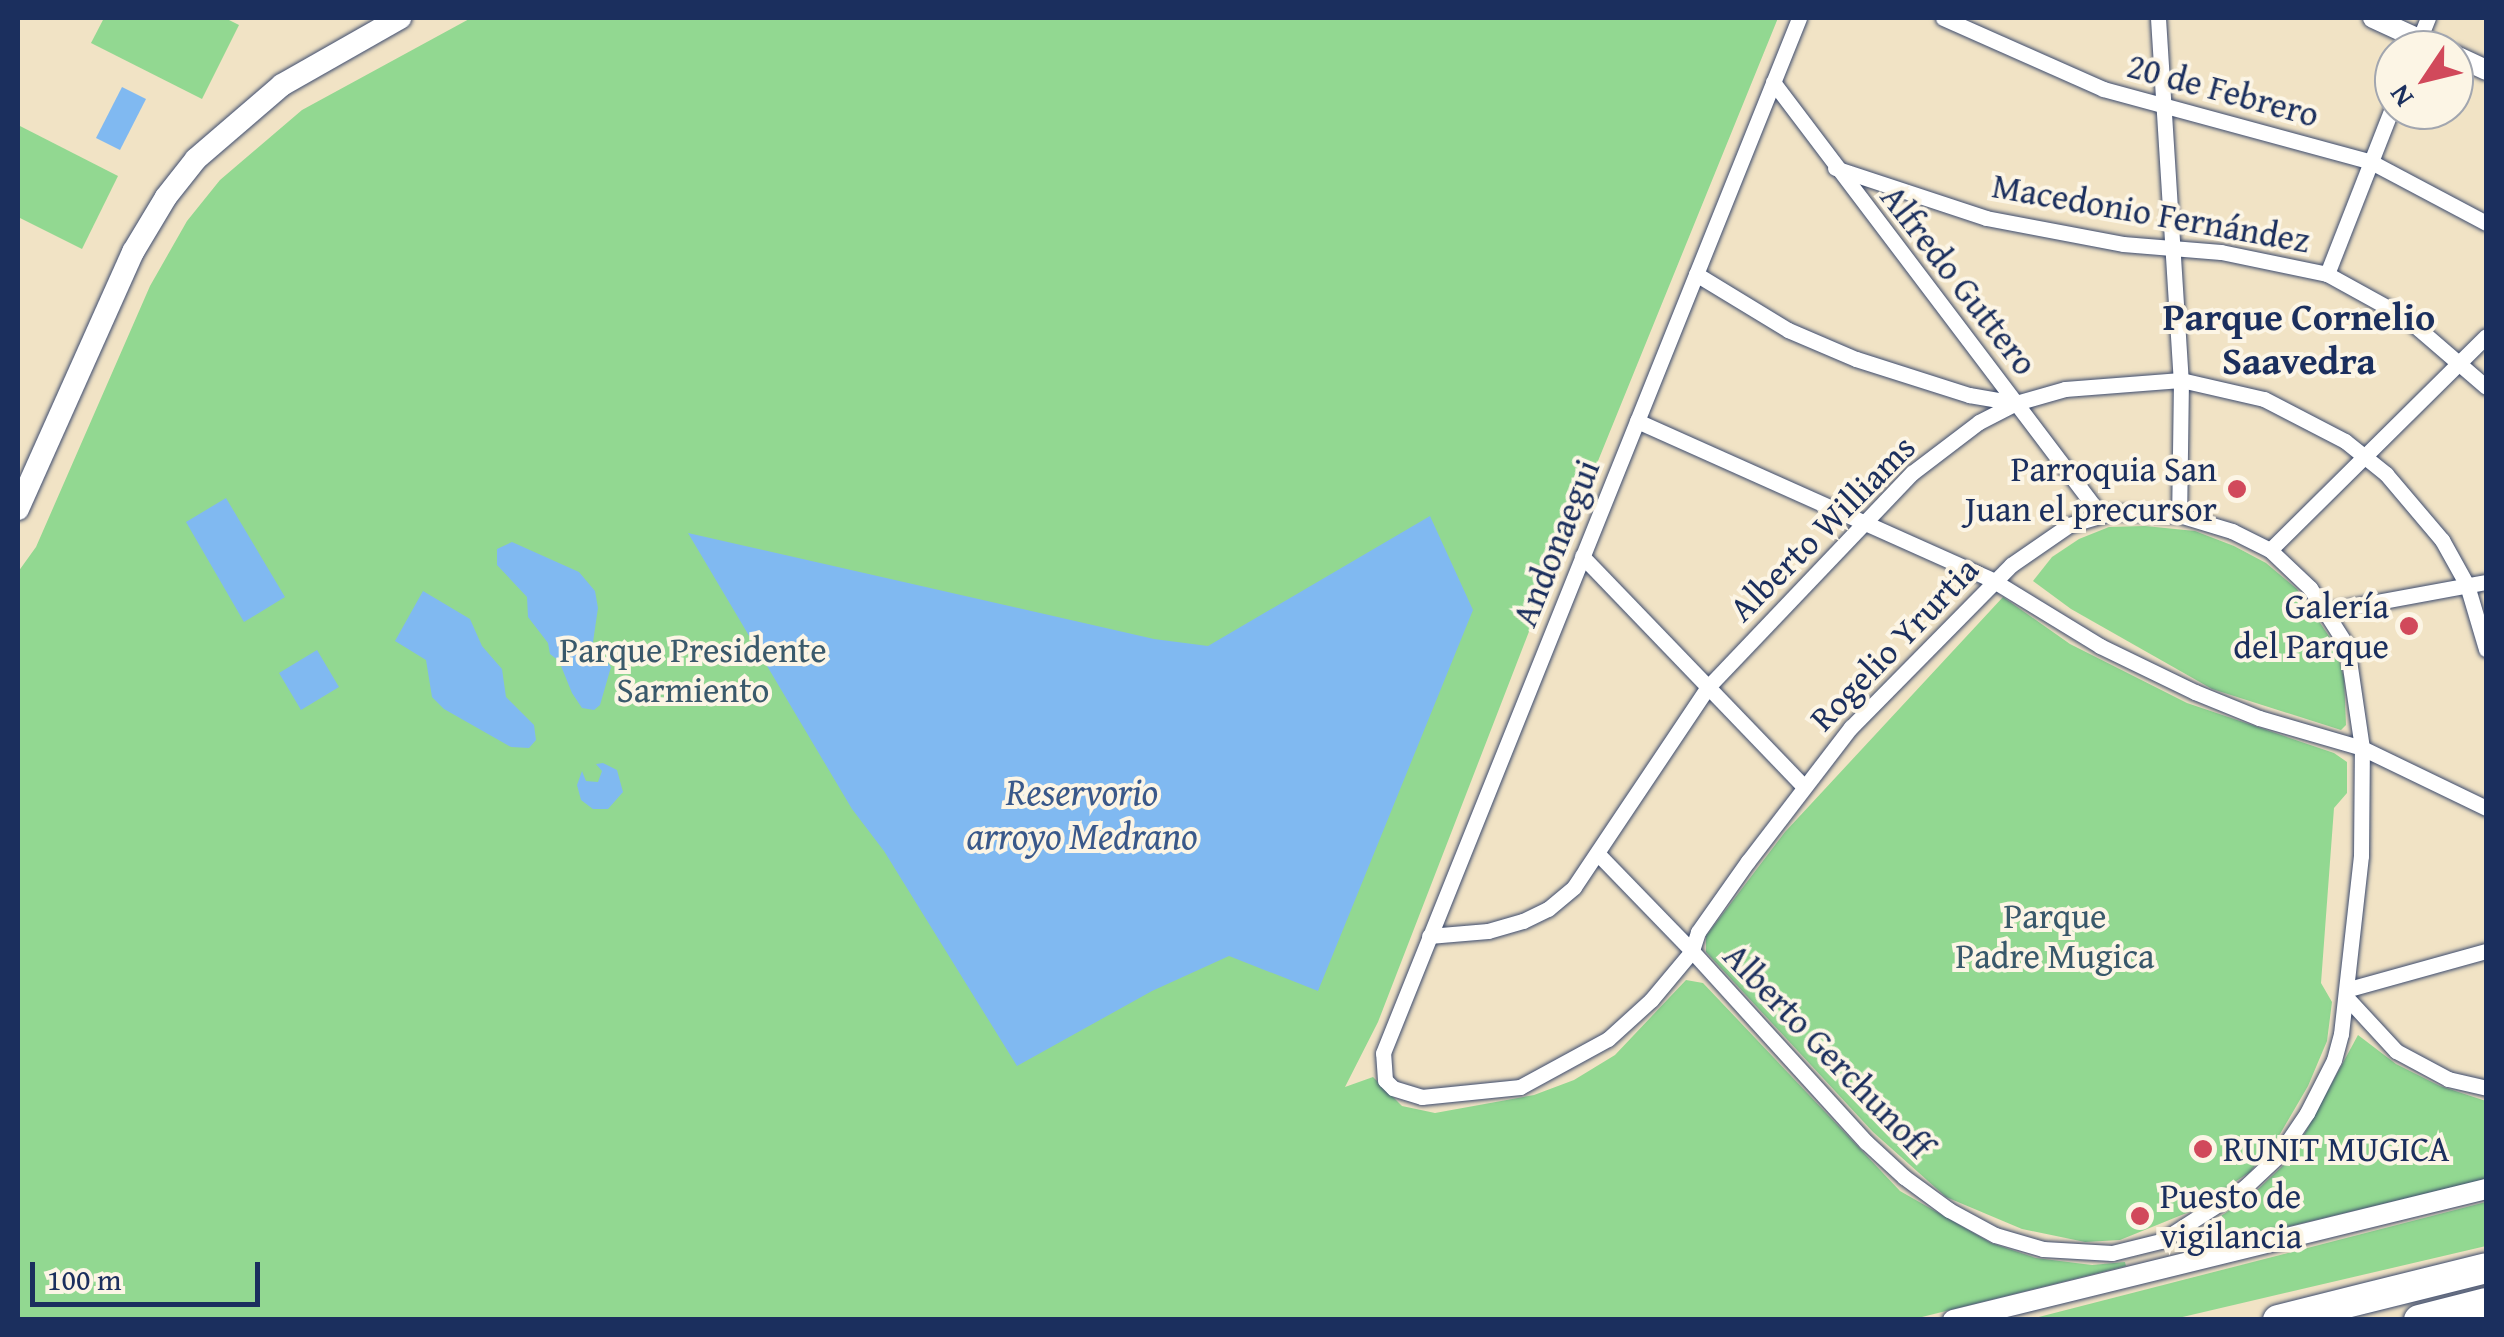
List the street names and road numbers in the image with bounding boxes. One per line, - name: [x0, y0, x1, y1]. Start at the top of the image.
- street label: 20 de Febrero: [2123, 44, 2323, 136]
- street label: Macedonio Fernández: [1989, 164, 2313, 262]
- street label: Alfredo Guttero: [1872, 177, 2046, 383]
- street label: Alberto Williams: [1720, 426, 1924, 630]
- street label: Andonaegui: [1504, 453, 1608, 633]
- street label: Rogelio Yrurtia: [1801, 549, 1987, 739]
- street label: Alberto Gerchunoff: [1715, 935, 1941, 1167]

